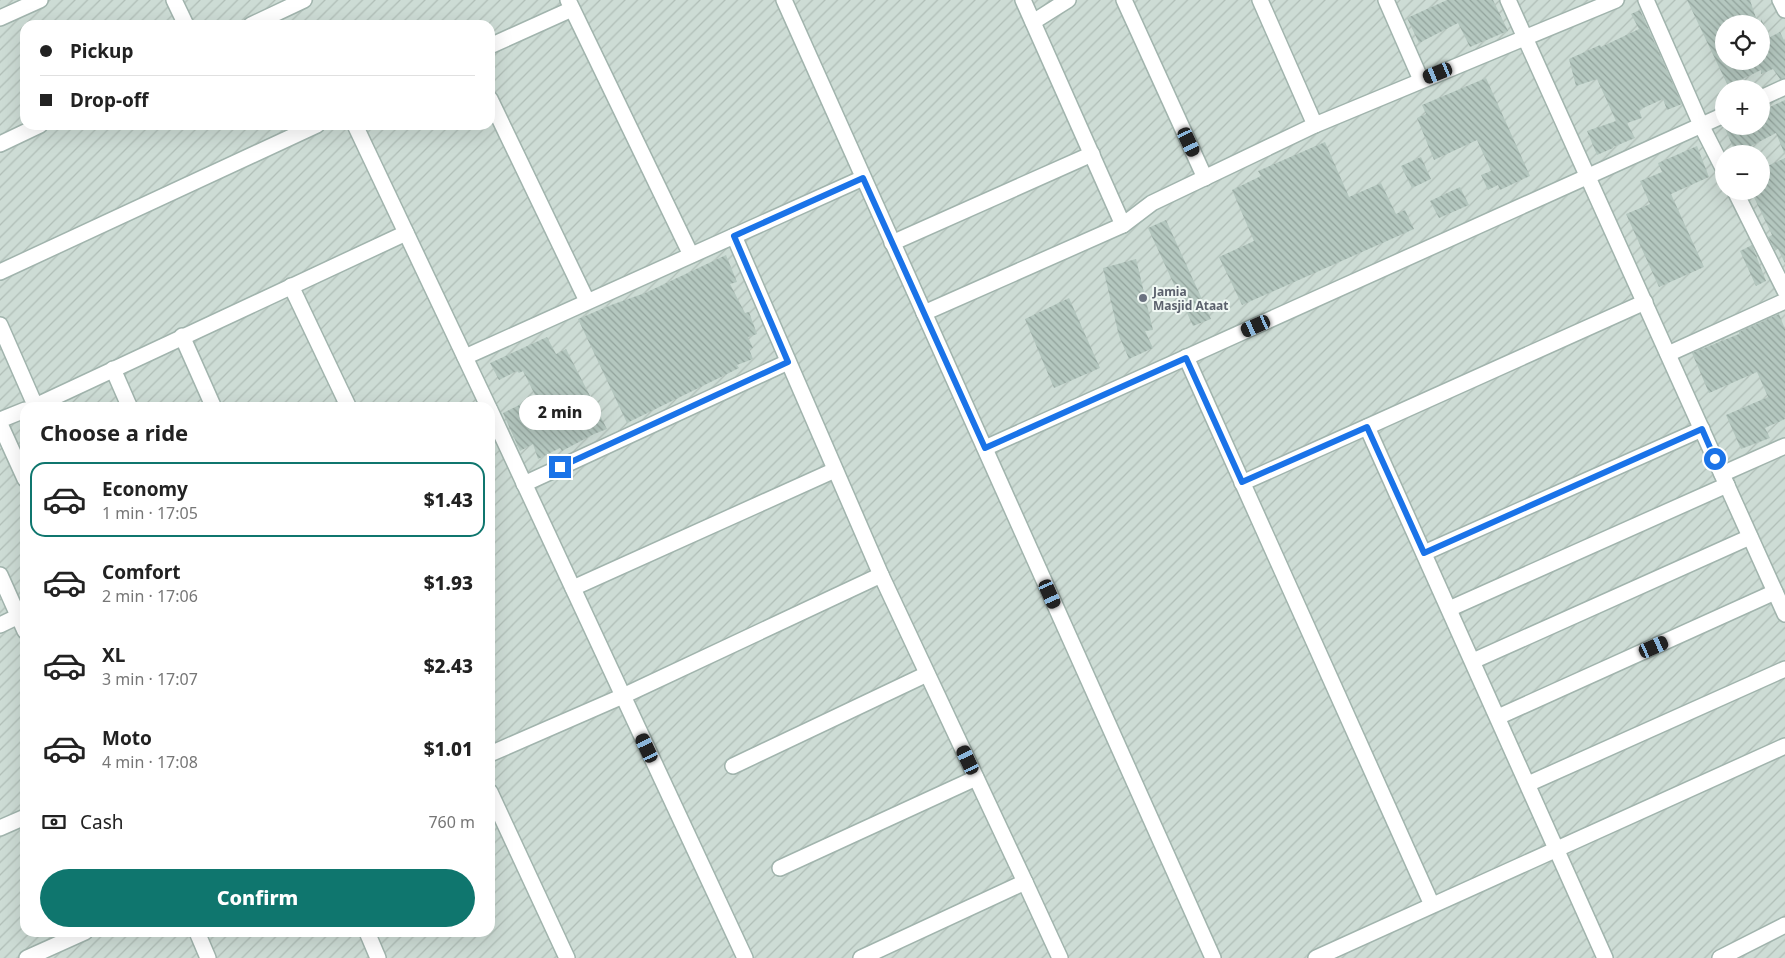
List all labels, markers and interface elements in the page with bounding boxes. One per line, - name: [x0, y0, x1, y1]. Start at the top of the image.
- map controls: [1715, 15, 1770, 200]
- button: locate: [1715, 15, 1770, 70]
- text: Pickup: [70, 38, 133, 64]
- car: [1421, 60, 1454, 86]
- button: +: [1715, 80, 1770, 135]
- text: Drop-off: [70, 87, 149, 113]
- car: [1175, 125, 1202, 159]
- button: −: [1715, 145, 1770, 200]
- place label: Jamia Masjid Ataat: [1152, 283, 1229, 314]
- marker: Jamia Masjid Ataat: [1137, 292, 1149, 304]
- car: [1239, 313, 1272, 339]
- callout: 2 min: [519, 394, 601, 430]
- text: 2 min: [538, 401, 582, 423]
- text: Choose a ride: [40, 417, 188, 447]
- route start: [1704, 448, 1726, 470]
- route end: [549, 456, 571, 478]
- text: Economy: [102, 476, 188, 502]
- icon: car: [42, 477, 87, 522]
- text: $1.43: [424, 487, 473, 513]
- text: 1 min · 17:05: [102, 502, 198, 524]
- text: Comfort: [102, 559, 181, 585]
- icon: car: [42, 560, 87, 605]
- text: $1.93: [424, 570, 473, 596]
- car: [1037, 577, 1062, 611]
- text: 2 min · 17:06: [102, 585, 198, 607]
- car: [1637, 634, 1670, 660]
- text: XL: [102, 642, 125, 668]
- icon: car: [42, 643, 87, 688]
- text: $2.43: [424, 653, 473, 679]
- text: 3 min · 17:07: [102, 668, 198, 690]
- text: Moto: [102, 725, 152, 751]
- icon: car: [42, 726, 87, 771]
- car: [633, 731, 660, 765]
- text: $1.01: [424, 736, 473, 762]
- car: [954, 743, 981, 777]
- text: 4 min · 17:08: [102, 751, 198, 773]
- icon: cash: [40, 808, 68, 836]
- text: Cash: [80, 809, 124, 835]
- text: 760 m: [428, 811, 475, 833]
- button: Confirm: [40, 869, 475, 927]

